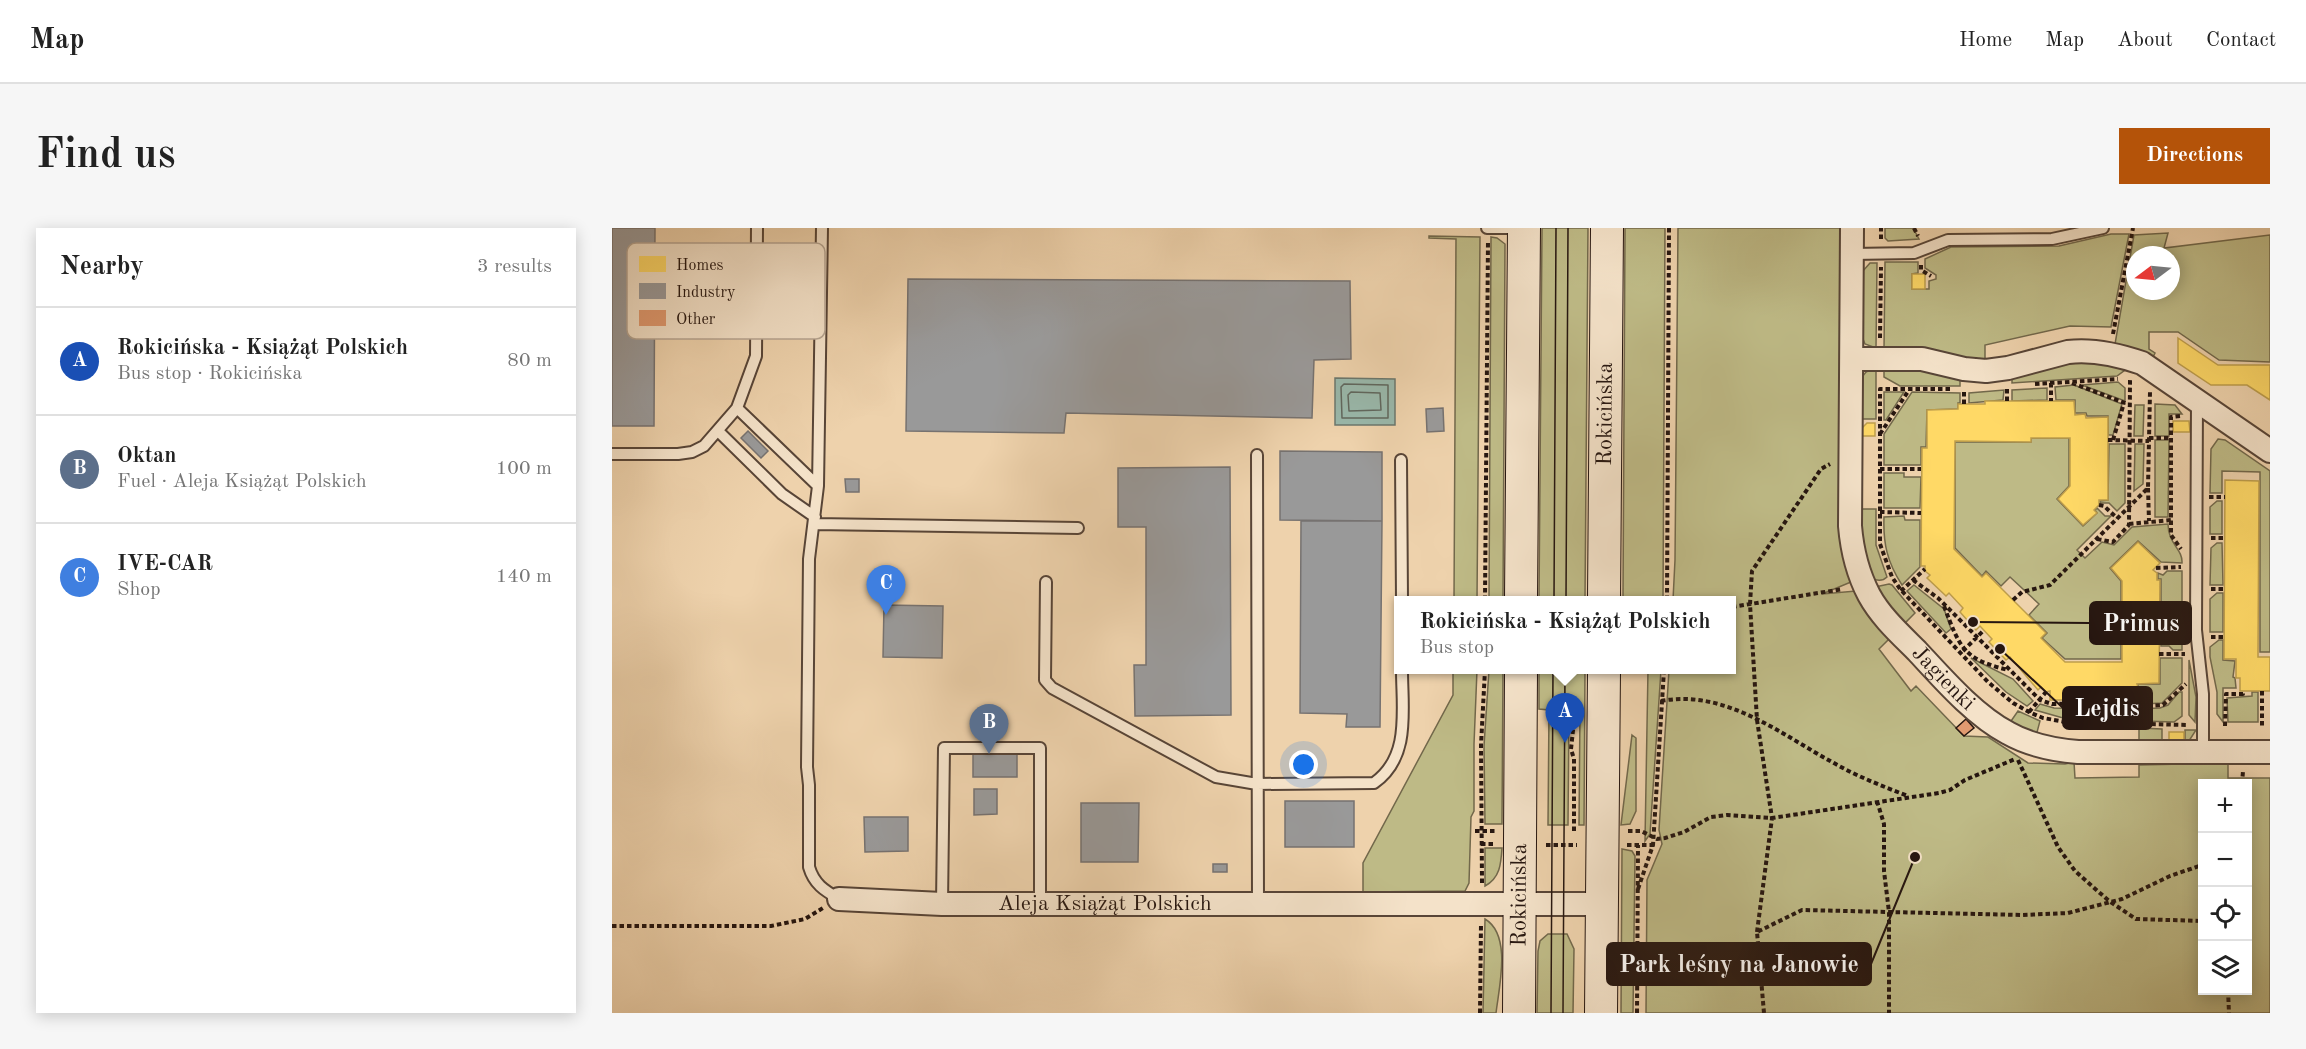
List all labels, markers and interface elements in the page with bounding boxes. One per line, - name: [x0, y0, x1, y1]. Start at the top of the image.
- text: Map: [30, 27, 84, 55]
- text: Home: [1959, 30, 2012, 51]
- text: Map: [2045, 30, 2084, 51]
- text: About: [2117, 30, 2173, 51]
- text: Contact: [2206, 30, 2276, 51]
- button: Directions: [2119, 128, 2270, 184]
- text: Find us: [36, 135, 175, 177]
- legend: [627, 243, 825, 339]
- north arrow: [2126, 246, 2180, 300]
- text: Nearby: [60, 254, 144, 280]
- text: 3 results: [477, 257, 552, 277]
- text: Homes: [676, 258, 724, 274]
- text: Industry: [676, 285, 736, 301]
- text: Other: [676, 312, 716, 328]
- text: Rokicińska - Książąt Polskich: [117, 337, 408, 359]
- text: A: [72, 351, 87, 371]
- text: 80 m: [507, 351, 552, 371]
- street label: Rokicińska: [1594, 362, 1617, 466]
- text: Bus stop · Rokicińska: [117, 364, 302, 384]
- text: Oktan: [117, 445, 176, 467]
- text: B: [72, 459, 87, 479]
- text: 100 m: [496, 459, 552, 479]
- text: Fuel · Aleja Książąt Polskich: [117, 472, 367, 492]
- text: IVE-CAR: [117, 553, 213, 575]
- pin: C: [866, 566, 906, 615]
- text: C: [73, 567, 86, 587]
- text: 140 m: [496, 567, 552, 587]
- text: Shop: [117, 580, 161, 600]
- popup: [1394, 596, 1736, 674]
- callout: Primus: [2090, 602, 2191, 644]
- text: Rokicińska - Książąt Polskich: [1419, 611, 1711, 633]
- text: Primus: [2102, 613, 2180, 637]
- text: Bus stop: [1419, 638, 1494, 658]
- street label: Jagienki: [1907, 642, 1979, 715]
- callout: Lejdis: [2063, 687, 2152, 729]
- pin: A: [1546, 694, 1584, 743]
- text: Lejdis: [2074, 698, 2140, 722]
- pin: B: [970, 704, 1009, 754]
- your location: [1289, 750, 1318, 779]
- map controls: [2198, 779, 2252, 995]
- button: +: [2198, 779, 2252, 833]
- button: −: [2198, 833, 2252, 887]
- street label: Rokicińska: [1508, 843, 1531, 947]
- button: locate: [2198, 887, 2252, 941]
- street label: Aleja Książąt Polskich: [998, 893, 1212, 915]
- button: layers: [2198, 941, 2252, 995]
- callout: Park leśny na Janowie: [1607, 943, 1871, 985]
- text: Park leśny na Janowie: [1619, 954, 1859, 978]

